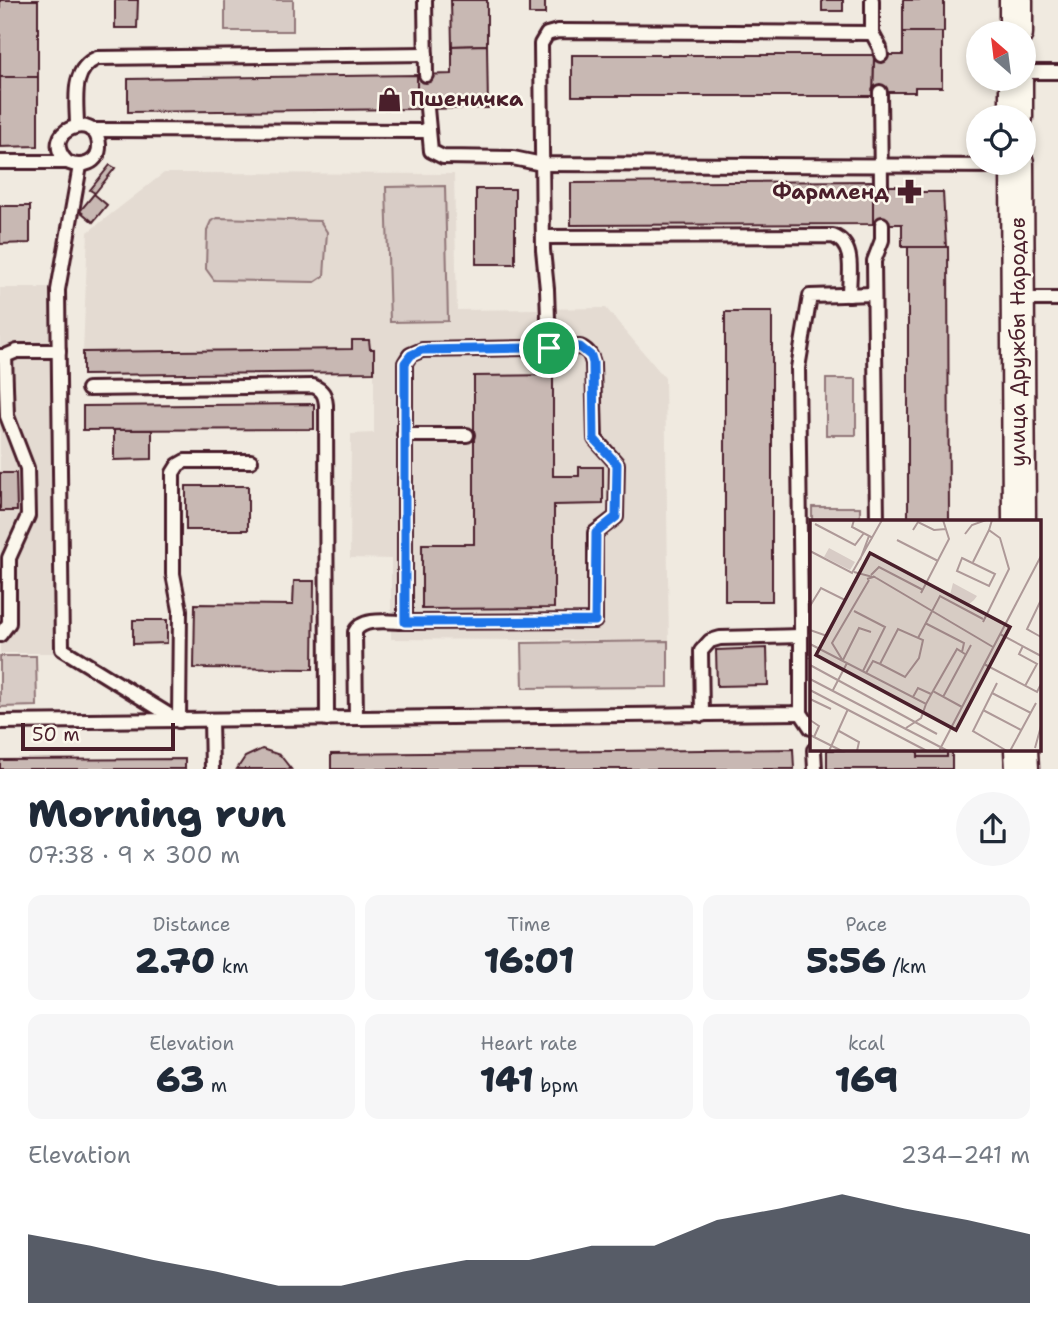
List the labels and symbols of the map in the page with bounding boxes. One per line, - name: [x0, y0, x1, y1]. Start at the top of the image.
- north arrow: [966, 21, 1036, 91]
- shop icon: Пшеничка: [376, 85, 404, 113]
- place label: Пшеничка: [410, 85, 524, 113]
- place label: Фармленд: [772, 178, 889, 206]
- pharmacy icon: Фармленд: [895, 178, 923, 206]
- street label: улица Дружбы Народов: [1004, 217, 1032, 467]
- pin: [519, 318, 579, 378]
- inset map: [810, 520, 1040, 752]
- scale bar: [21, 720, 175, 752]

